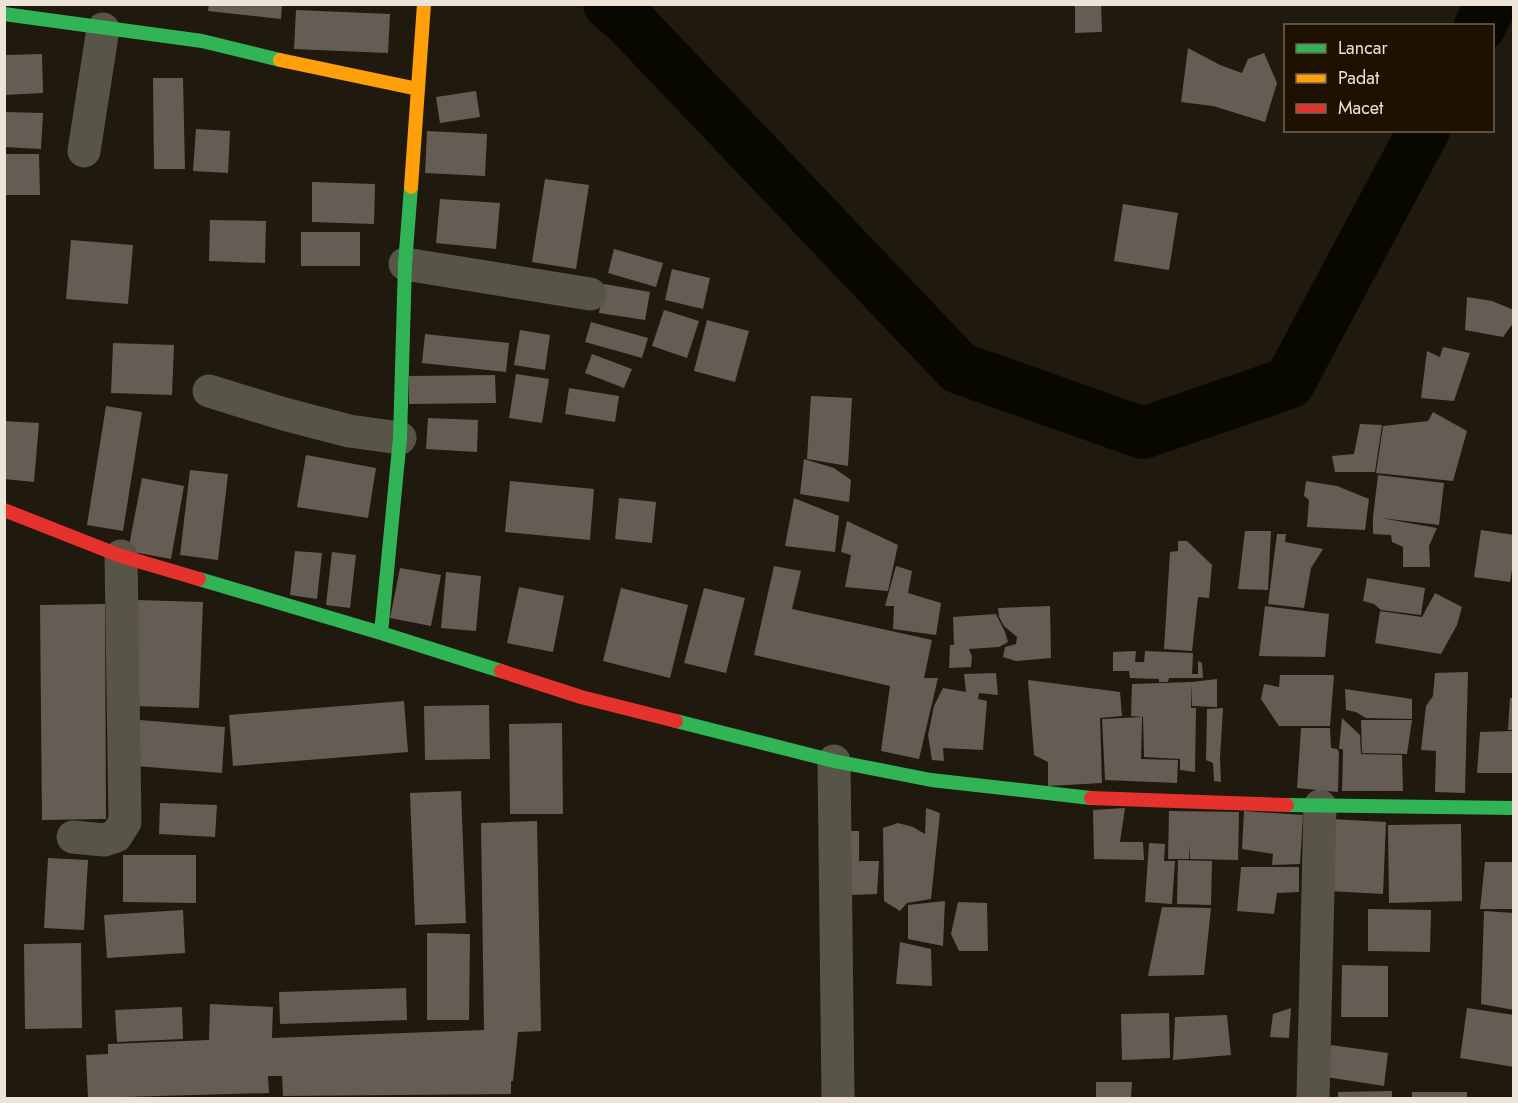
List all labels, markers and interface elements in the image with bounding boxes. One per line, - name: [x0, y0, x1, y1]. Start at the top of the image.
- legend: [1284, 24, 1494, 132]
- text: Lancar: [1338, 35, 1388, 61]
- text: Padat: [1338, 65, 1380, 91]
- text: Macet: [1338, 95, 1384, 121]

